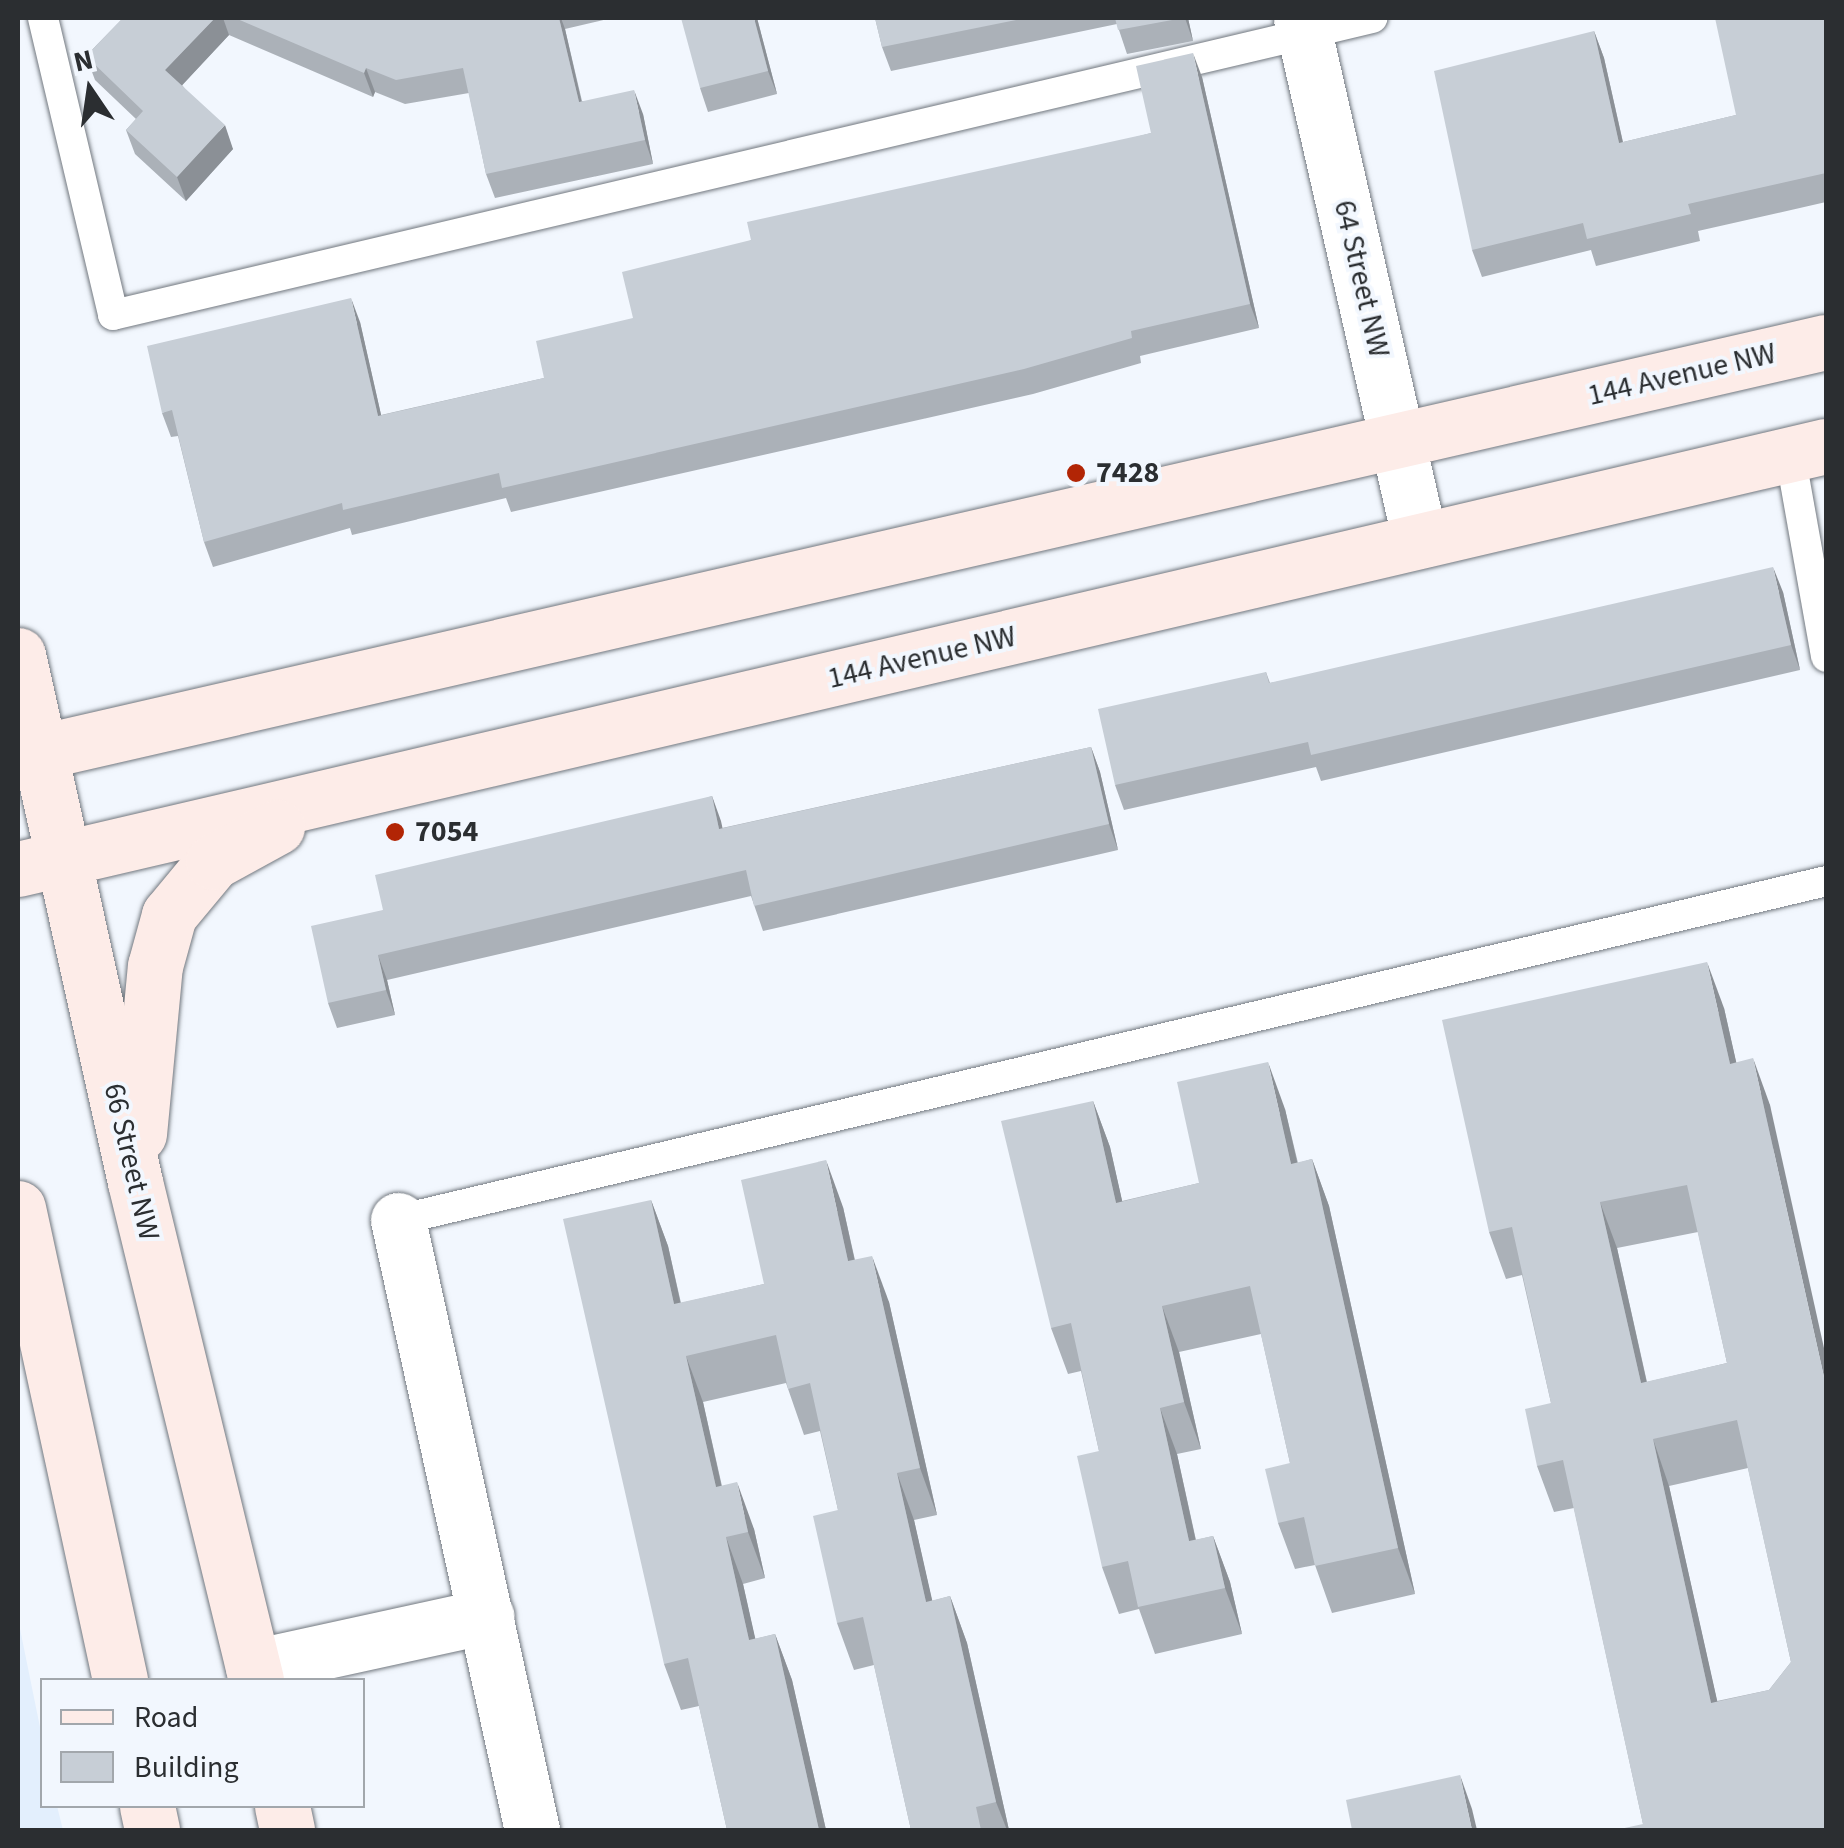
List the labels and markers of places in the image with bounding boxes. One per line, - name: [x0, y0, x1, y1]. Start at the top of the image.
- place label: 7428: [1096, 455, 1159, 491]
- marker: 7428: [1065, 462, 1087, 484]
- place label: 7054: [415, 814, 478, 850]
- marker: 7054: [384, 821, 406, 843]

